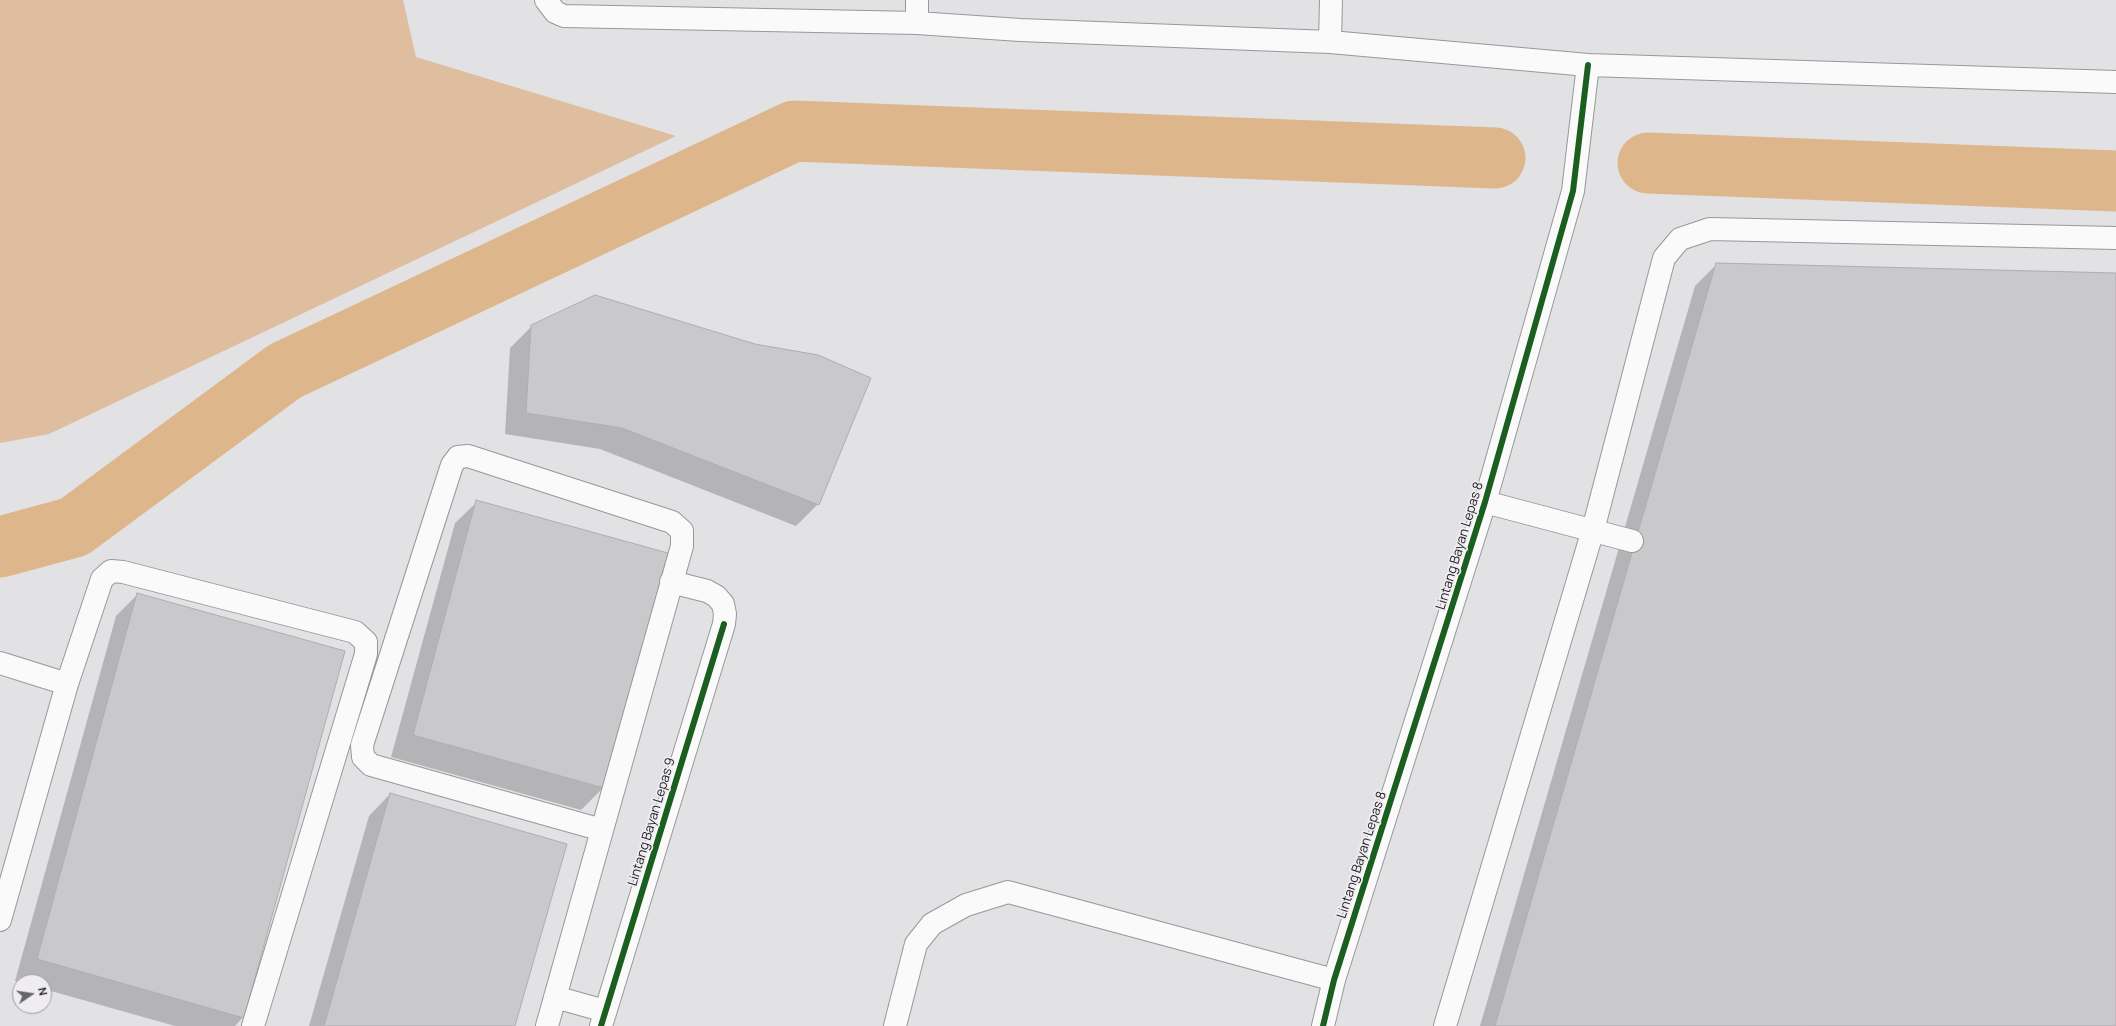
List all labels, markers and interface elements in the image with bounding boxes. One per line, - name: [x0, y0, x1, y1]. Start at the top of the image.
- street label: Lintang Bayan Lepas 8: [1433, 480, 1487, 612]
- street label: Lintang Bayan Lepas 9: [625, 756, 679, 888]
- street label: Lintang Bayan Lepas 8: [1334, 789, 1390, 921]
- north arrow: [12, 974, 52, 1014]
- text: N: [35, 986, 51, 997]

